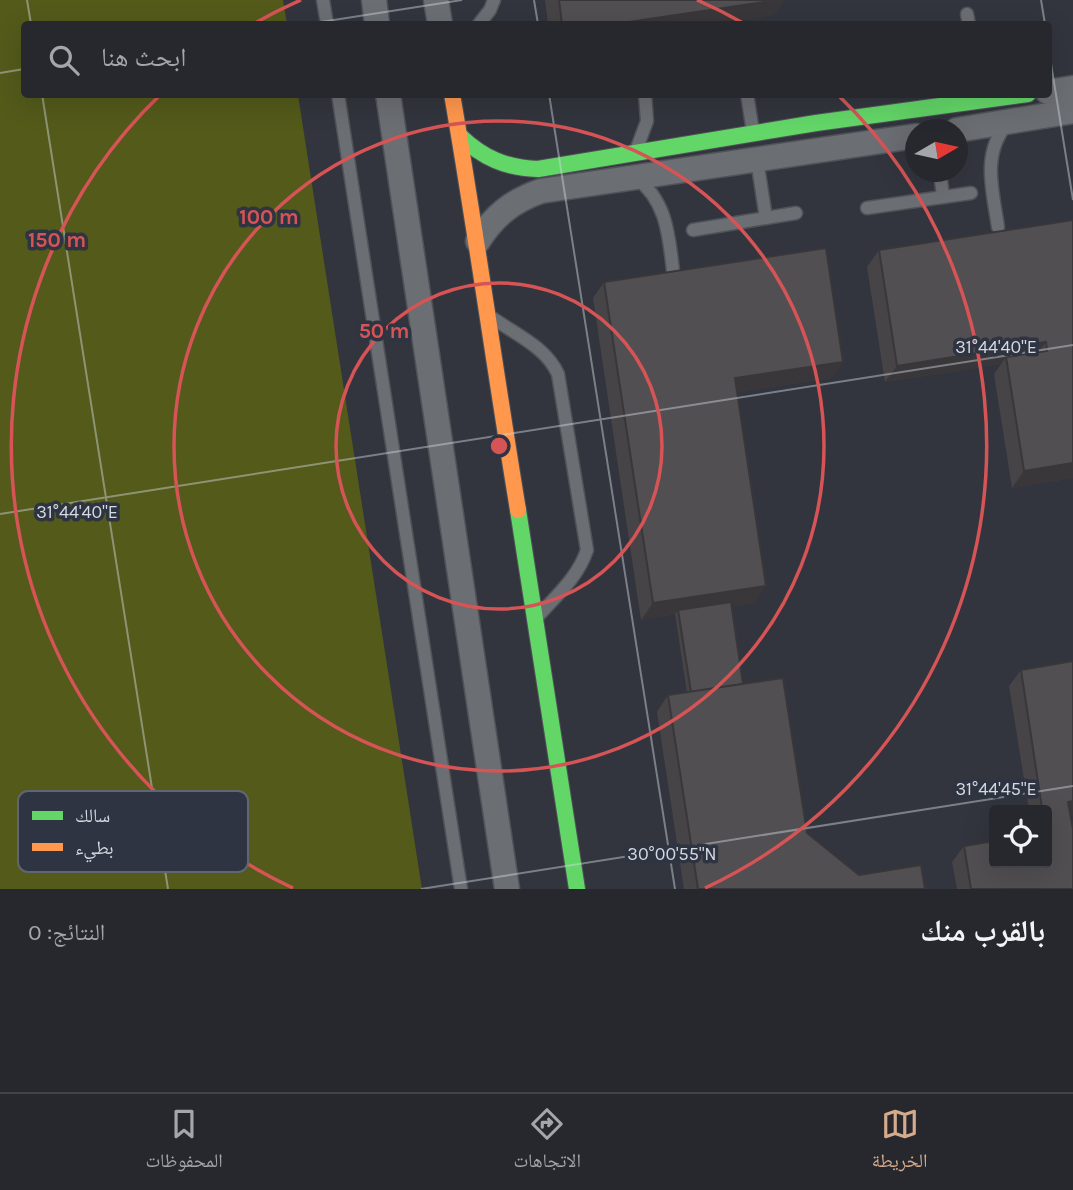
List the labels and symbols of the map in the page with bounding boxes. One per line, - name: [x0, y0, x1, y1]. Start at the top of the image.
- north arrow: [905, 119, 968, 182]
- text: 100 m: [239, 205, 299, 229]
- text: 150 m: [28, 228, 86, 252]
- text: 50 m: [359, 319, 409, 343]
- text: 31°44'40"E: [955, 336, 1037, 358]
- centre of rings: [487, 434, 511, 458]
- text: 31°44'40"E: [36, 501, 118, 523]
- text: 31°44'45"E: [955, 778, 1037, 800]
- legend: [18, 791, 248, 872]
- text: سالك: [75, 805, 110, 827]
- text: بطيء: [75, 837, 114, 863]
- text: 30°00'55"N: [627, 843, 717, 865]

